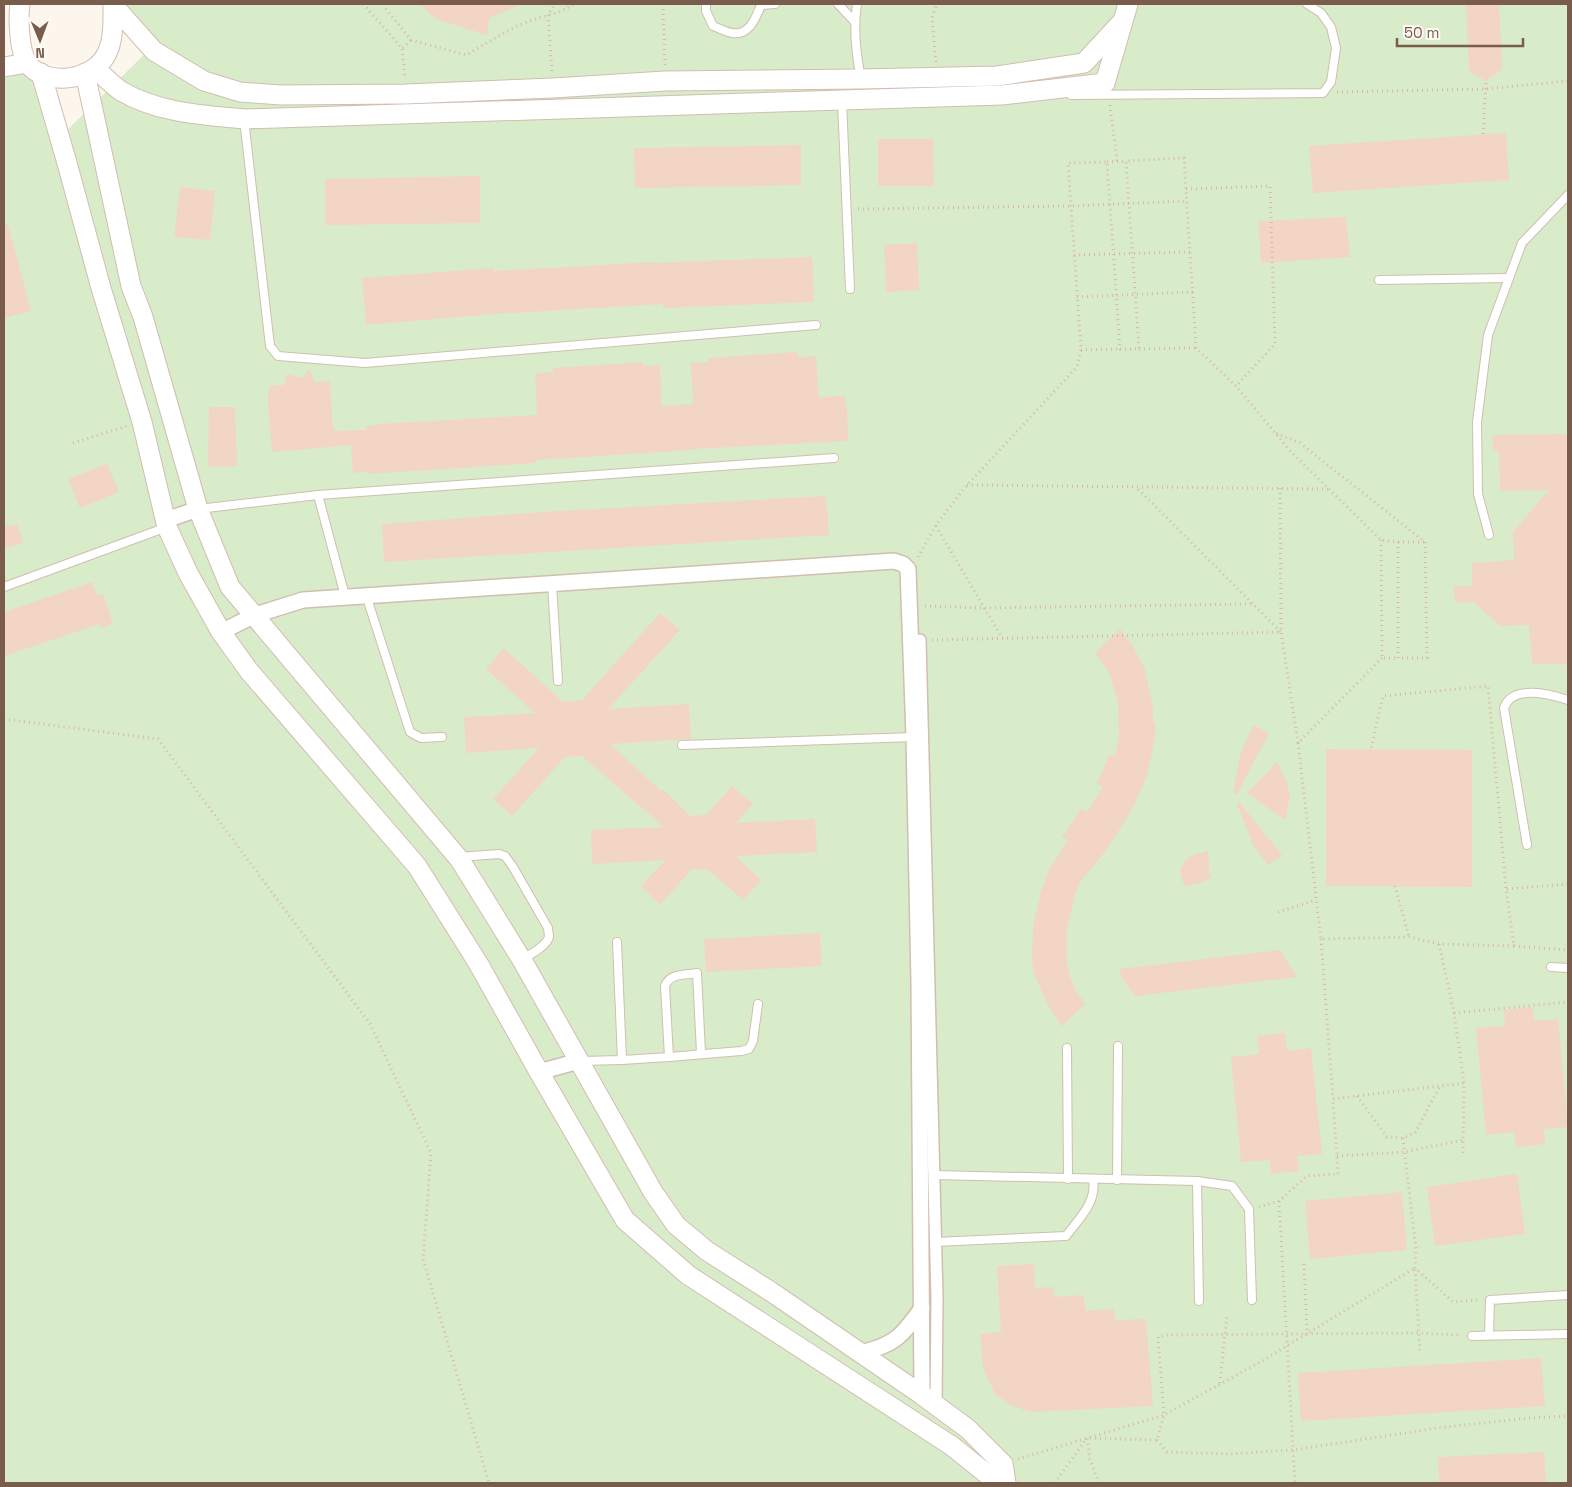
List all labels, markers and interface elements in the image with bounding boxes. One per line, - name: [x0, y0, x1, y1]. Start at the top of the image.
- north arrow: [15, 15, 65, 65]
- scale bar: [1397, 15, 1523, 47]
- text: 50 m: [1404, 23, 1439, 42]
- text: N: [35, 44, 45, 62]

